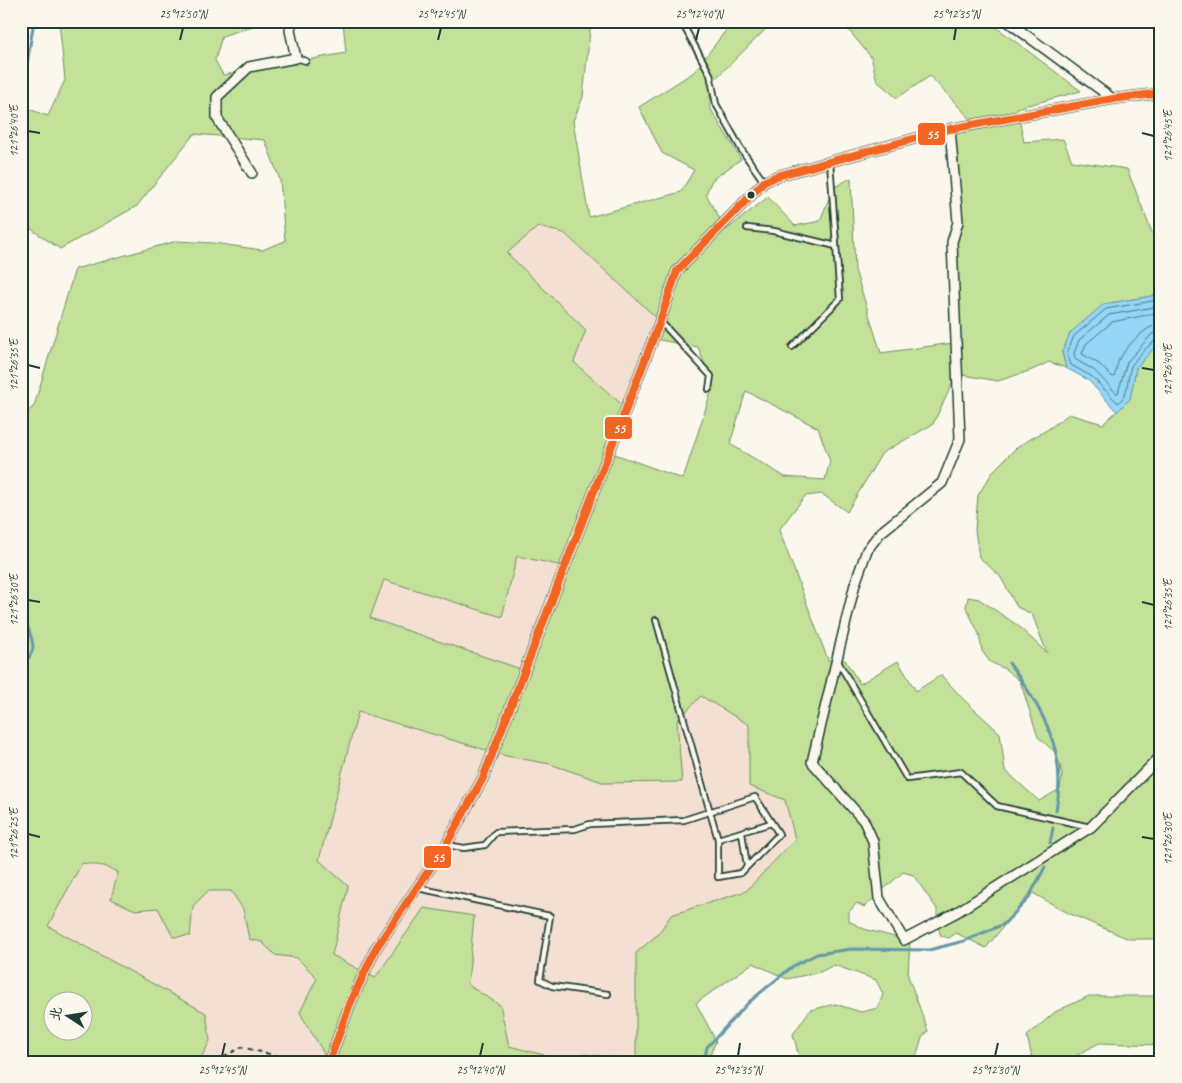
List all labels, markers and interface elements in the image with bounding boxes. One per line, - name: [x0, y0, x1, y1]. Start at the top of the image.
- text: 25°12'50"N: [159, 6, 208, 22]
- text: 25°12'45"N: [417, 6, 466, 22]
- text: 25°12'40"N: [675, 6, 724, 22]
- text: 25°12'35"N: [932, 6, 981, 22]
- text: 121°26'40"E: [6, 103, 22, 157]
- text: 121°26'45"E: [1160, 108, 1176, 162]
- line badge: 55: [917, 122, 946, 146]
- text: 55: [926, 126, 940, 143]
- unlabelled marker: [746, 190, 756, 200]
- text: 121°26'35"E: [6, 337, 22, 391]
- text: 121°26'40"E: [1160, 342, 1176, 396]
- line badge: 55: [604, 416, 633, 440]
- text: 55: [613, 420, 627, 437]
- text: 121°26'30"E: [6, 572, 22, 626]
- text: 121°26'35"E: [1160, 577, 1176, 631]
- text: 121°26'25"E: [6, 806, 22, 860]
- text: 121°26'30"E: [1160, 811, 1176, 865]
- line badge: 55: [423, 845, 452, 869]
- text: 55: [432, 849, 446, 866]
- north arrow: [42, 990, 92, 1040]
- text: 北: [46, 1005, 66, 1022]
- text: 25°12'45"N: [198, 1062, 247, 1078]
- text: 25°12'40"N: [456, 1062, 505, 1078]
- text: 25°12'35"N: [714, 1062, 763, 1078]
- text: 25°12'30"N: [971, 1062, 1020, 1078]

